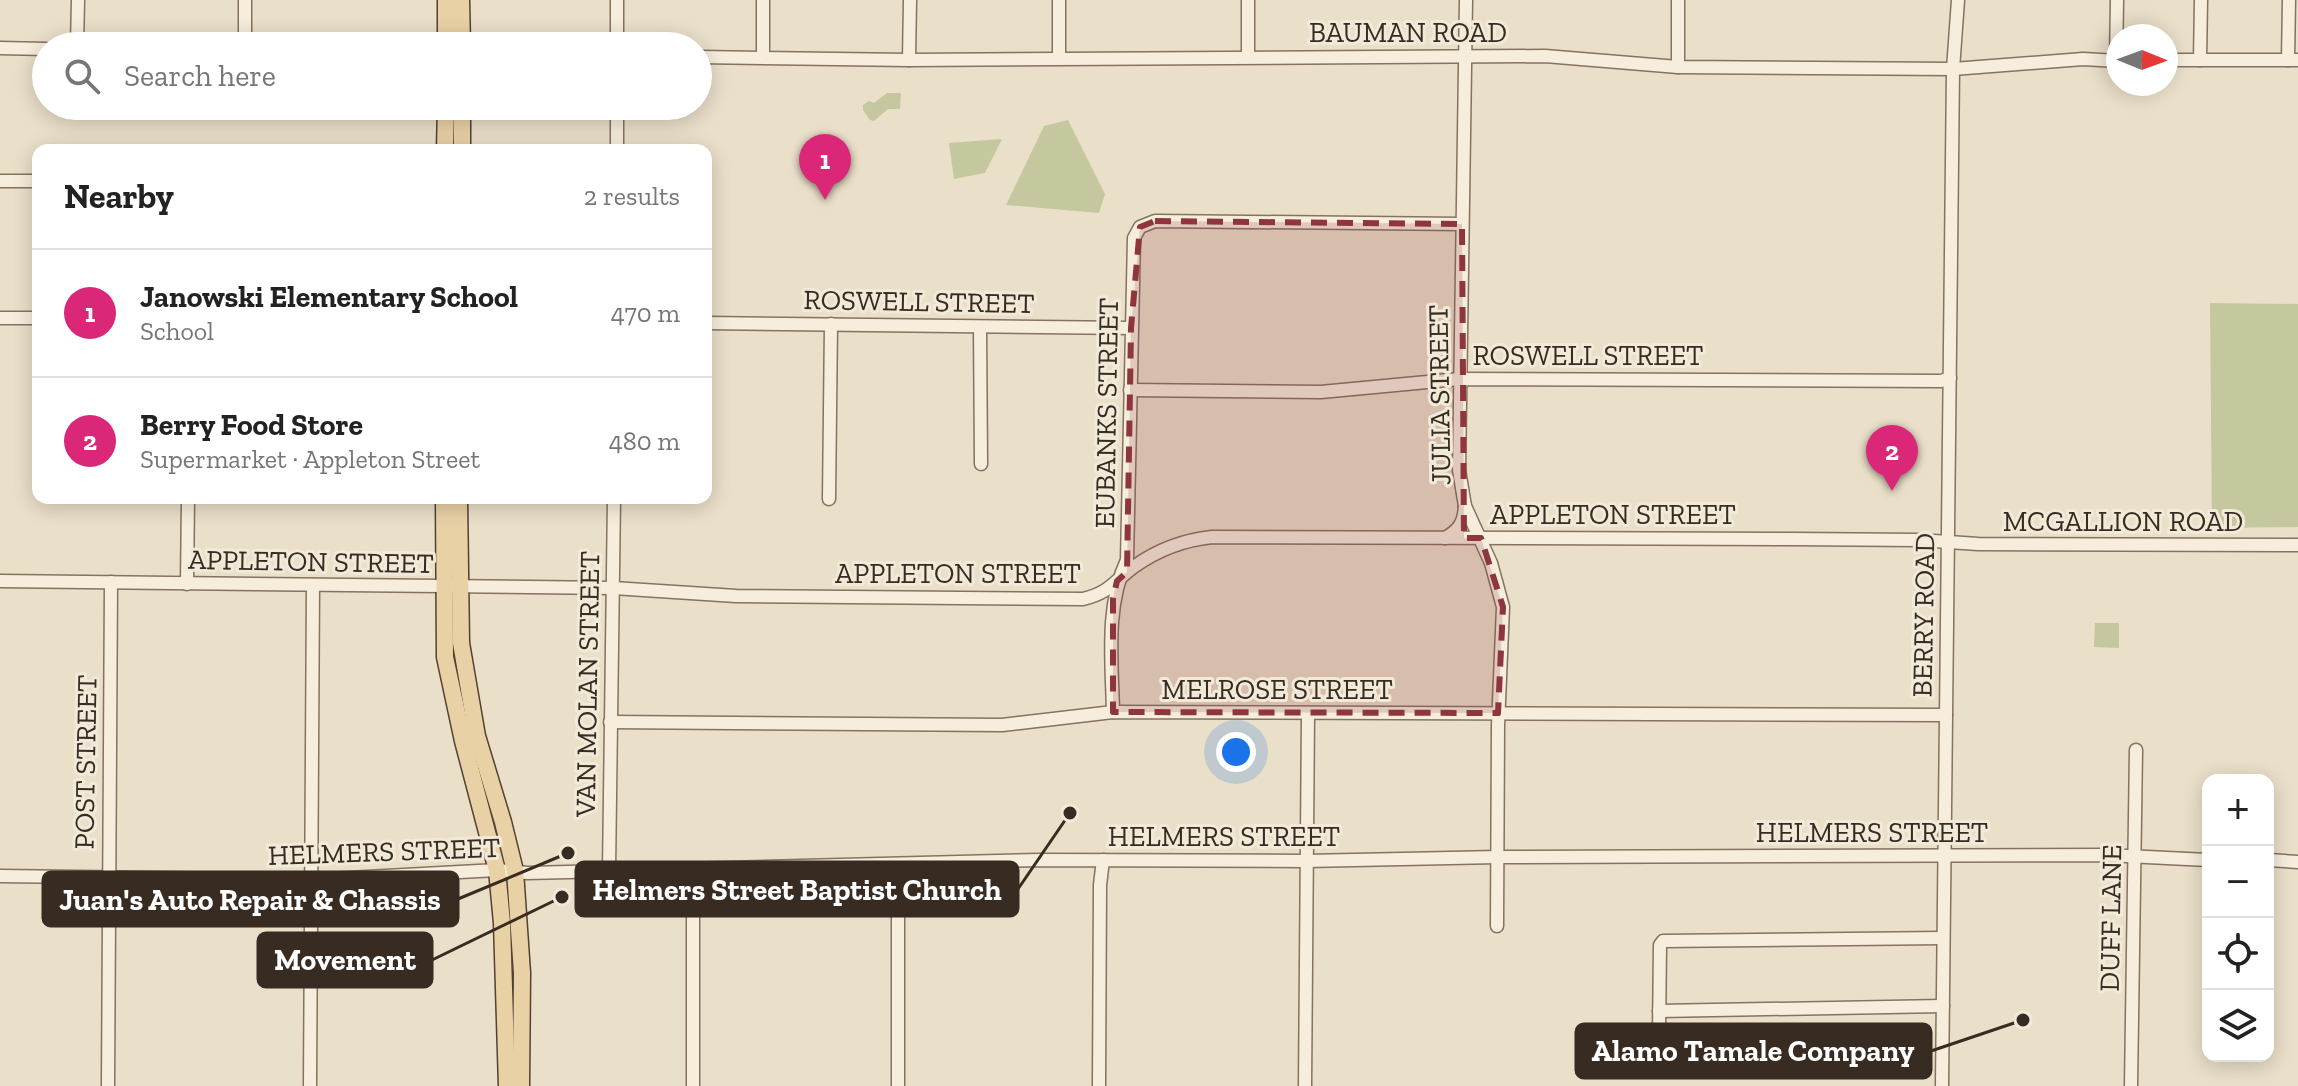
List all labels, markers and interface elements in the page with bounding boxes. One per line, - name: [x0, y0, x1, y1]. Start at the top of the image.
- street label: BAUMAN ROAD: [1309, 16, 1507, 49]
- north arrow: [2106, 24, 2178, 96]
- search box: [32, 32, 712, 120]
- icon: search: [60, 54, 104, 98]
- text: Search here: [124, 58, 276, 94]
- pin: 1: [799, 134, 851, 200]
- text: Nearby: [64, 176, 174, 217]
- text: 2 results: [584, 180, 680, 212]
- text: Janowski Elementary School: [140, 279, 518, 315]
- street label: ROSWELL STREET: [803, 283, 1035, 320]
- text: 1: [85, 297, 95, 329]
- text: 470 m: [611, 297, 680, 329]
- street label: EUBANKS STREET: [1088, 297, 1125, 529]
- street label: JULIA STREET: [1421, 304, 1458, 486]
- text: School: [140, 315, 214, 347]
- street label: ROSWELL STREET: [1473, 339, 1703, 372]
- text: Berry Food Store: [140, 407, 363, 443]
- text: 2: [83, 425, 97, 457]
- text: 480 m: [609, 425, 680, 457]
- pin: 2: [1866, 425, 1918, 491]
- text: Supermarket · Appleton Street: [140, 443, 480, 475]
- street label: APPLETON STREET: [1490, 498, 1736, 531]
- street label: MCGALLION ROAD: [2003, 505, 2243, 538]
- street label: BERRY ROAD: [1906, 532, 1941, 698]
- street label: APPLETON STREET: [188, 543, 434, 580]
- street label: VAN MOLAN STREET: [569, 551, 606, 818]
- street label: APPLETON STREET: [835, 557, 1081, 590]
- street label: MELROSE STREET: [1161, 673, 1393, 706]
- street label: POST STREET: [67, 674, 104, 850]
- your location: [1216, 732, 1256, 772]
- map controls: [2202, 774, 2274, 1062]
- button: +: [2202, 774, 2274, 846]
- street label: HELMERS STREET: [1756, 816, 1988, 849]
- street label: HELMERS STREET: [1108, 820, 1340, 853]
- street label: HELMERS STREET: [267, 831, 501, 872]
- street label: DUFF LANE: [2093, 844, 2128, 992]
- button: −: [2202, 846, 2274, 918]
- callout: Helmers Street Baptist Church: [576, 862, 1018, 916]
- callout: Juan's Auto Repair & Chassis: [43, 872, 458, 926]
- text: Helmers Street Baptist Church: [592, 872, 1002, 908]
- text: Juan's Auto Repair & Chassis: [59, 882, 441, 918]
- button: locate: [2202, 918, 2274, 990]
- callout: Movement: [258, 933, 432, 987]
- text: Movement: [274, 942, 417, 978]
- button: layers: [2202, 990, 2274, 1062]
- callout: Alamo Tamale Company: [1576, 1024, 1931, 1078]
- text: Alamo Tamale Company: [1592, 1033, 1915, 1069]

